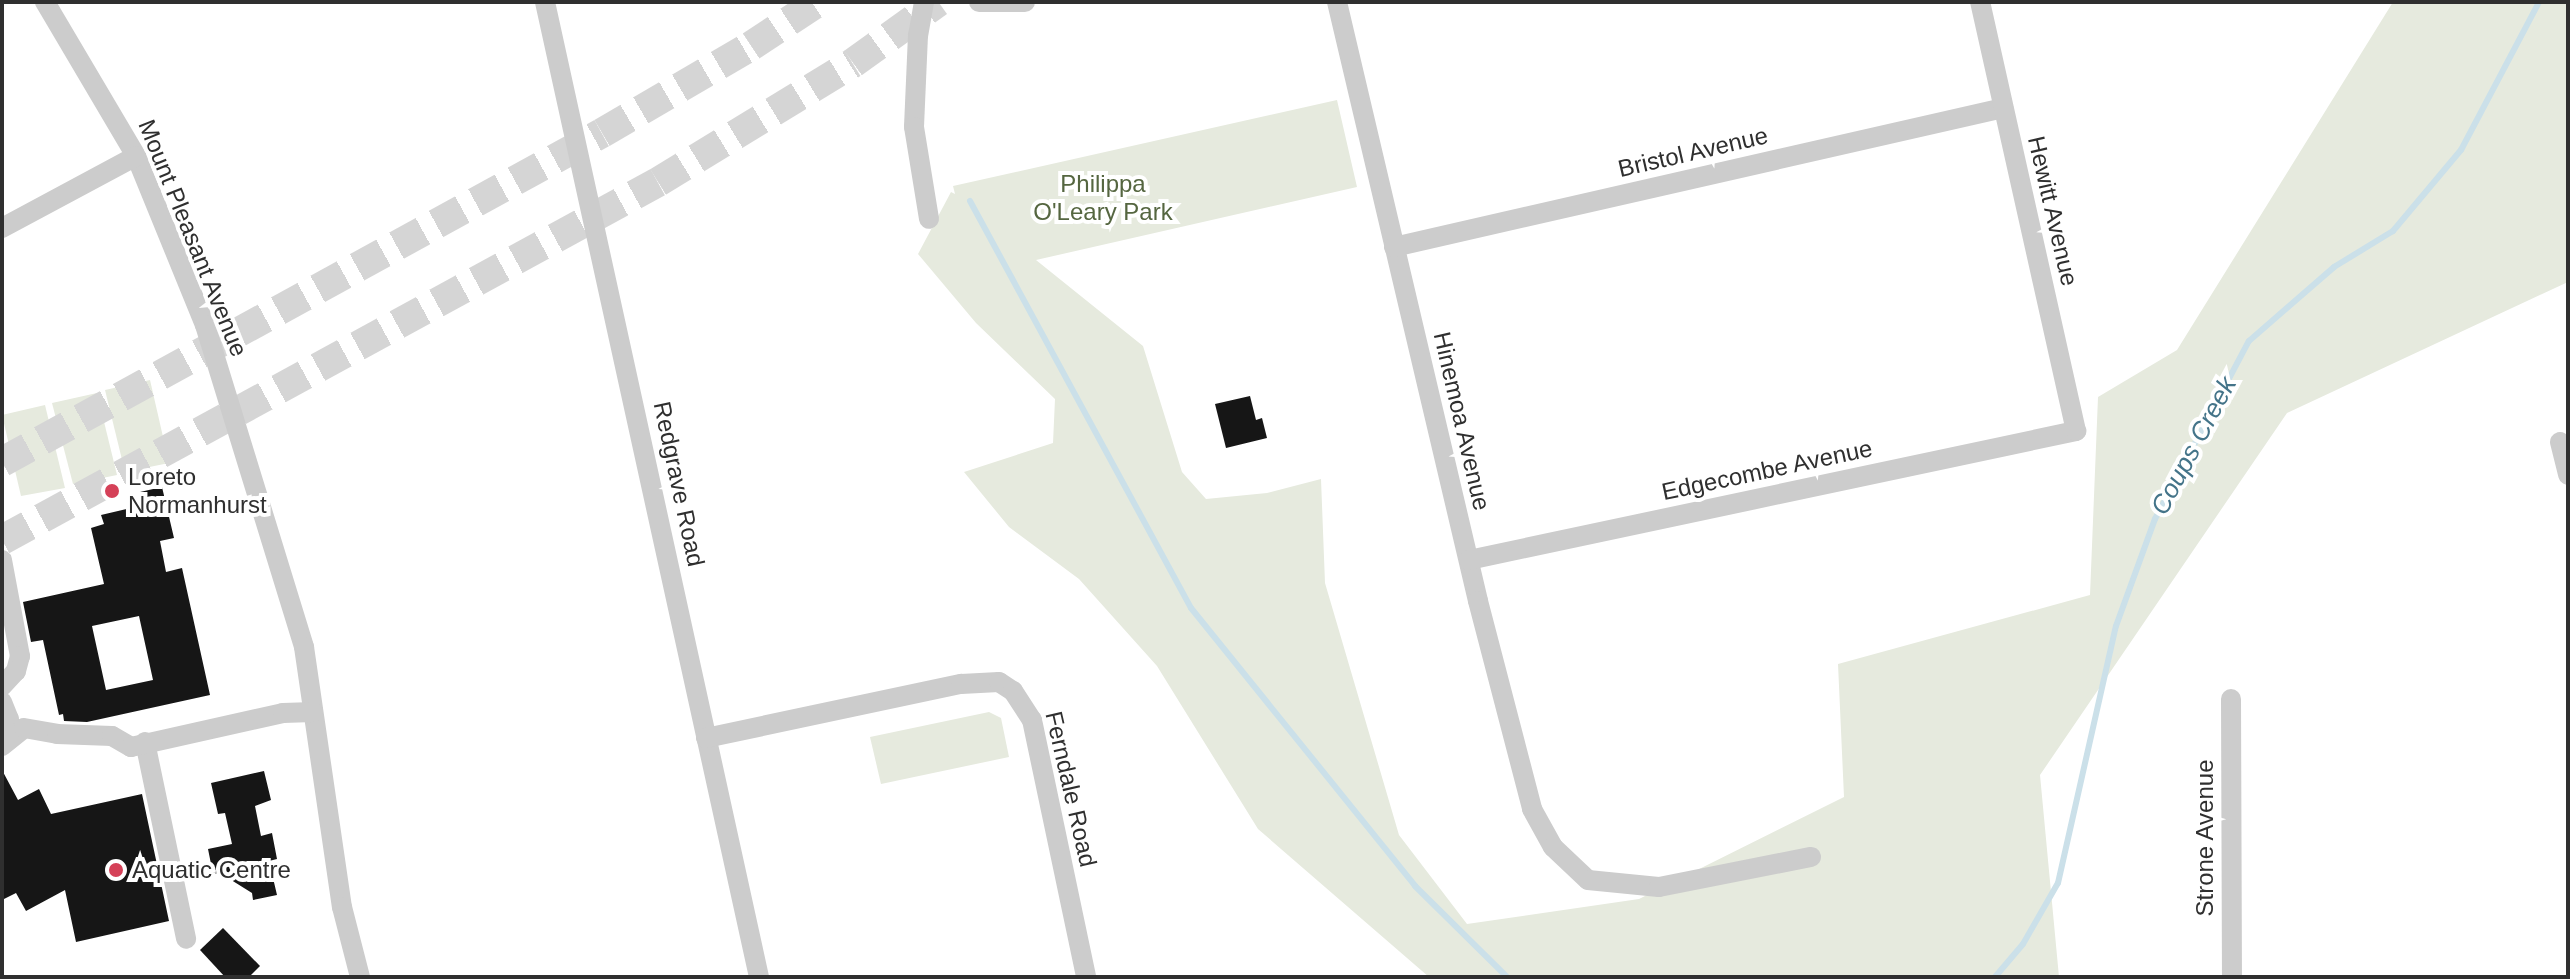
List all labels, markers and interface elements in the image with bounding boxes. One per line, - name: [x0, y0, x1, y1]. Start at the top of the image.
- street label: Mount Pleasant Avenue: [132, 115, 254, 361]
- street label: Bristol Avenue: [1615, 121, 1771, 183]
- street label: Hewitt Avenue: [2022, 133, 2084, 289]
- park label: Philippa O'Leary Park: [1033, 170, 1173, 226]
- street label: Hinemoa Avenue: [1427, 328, 1497, 514]
- water label: Coups Creek: [2145, 372, 2243, 520]
- street label: Redgrave Road: [647, 399, 711, 569]
- street label: Edgecombe Avenue: [1659, 433, 1875, 507]
- place label: Loreto Normanhurst: [128, 463, 267, 519]
- marker: Loreto Normanhurst: [103, 482, 121, 500]
- street label: Ferndale Road: [1039, 708, 1103, 870]
- street label: Strone Avenue: [2191, 759, 2219, 917]
- place label: Aquatic Centre: [132, 856, 291, 884]
- marker: Aquatic Centre: [107, 861, 125, 879]

